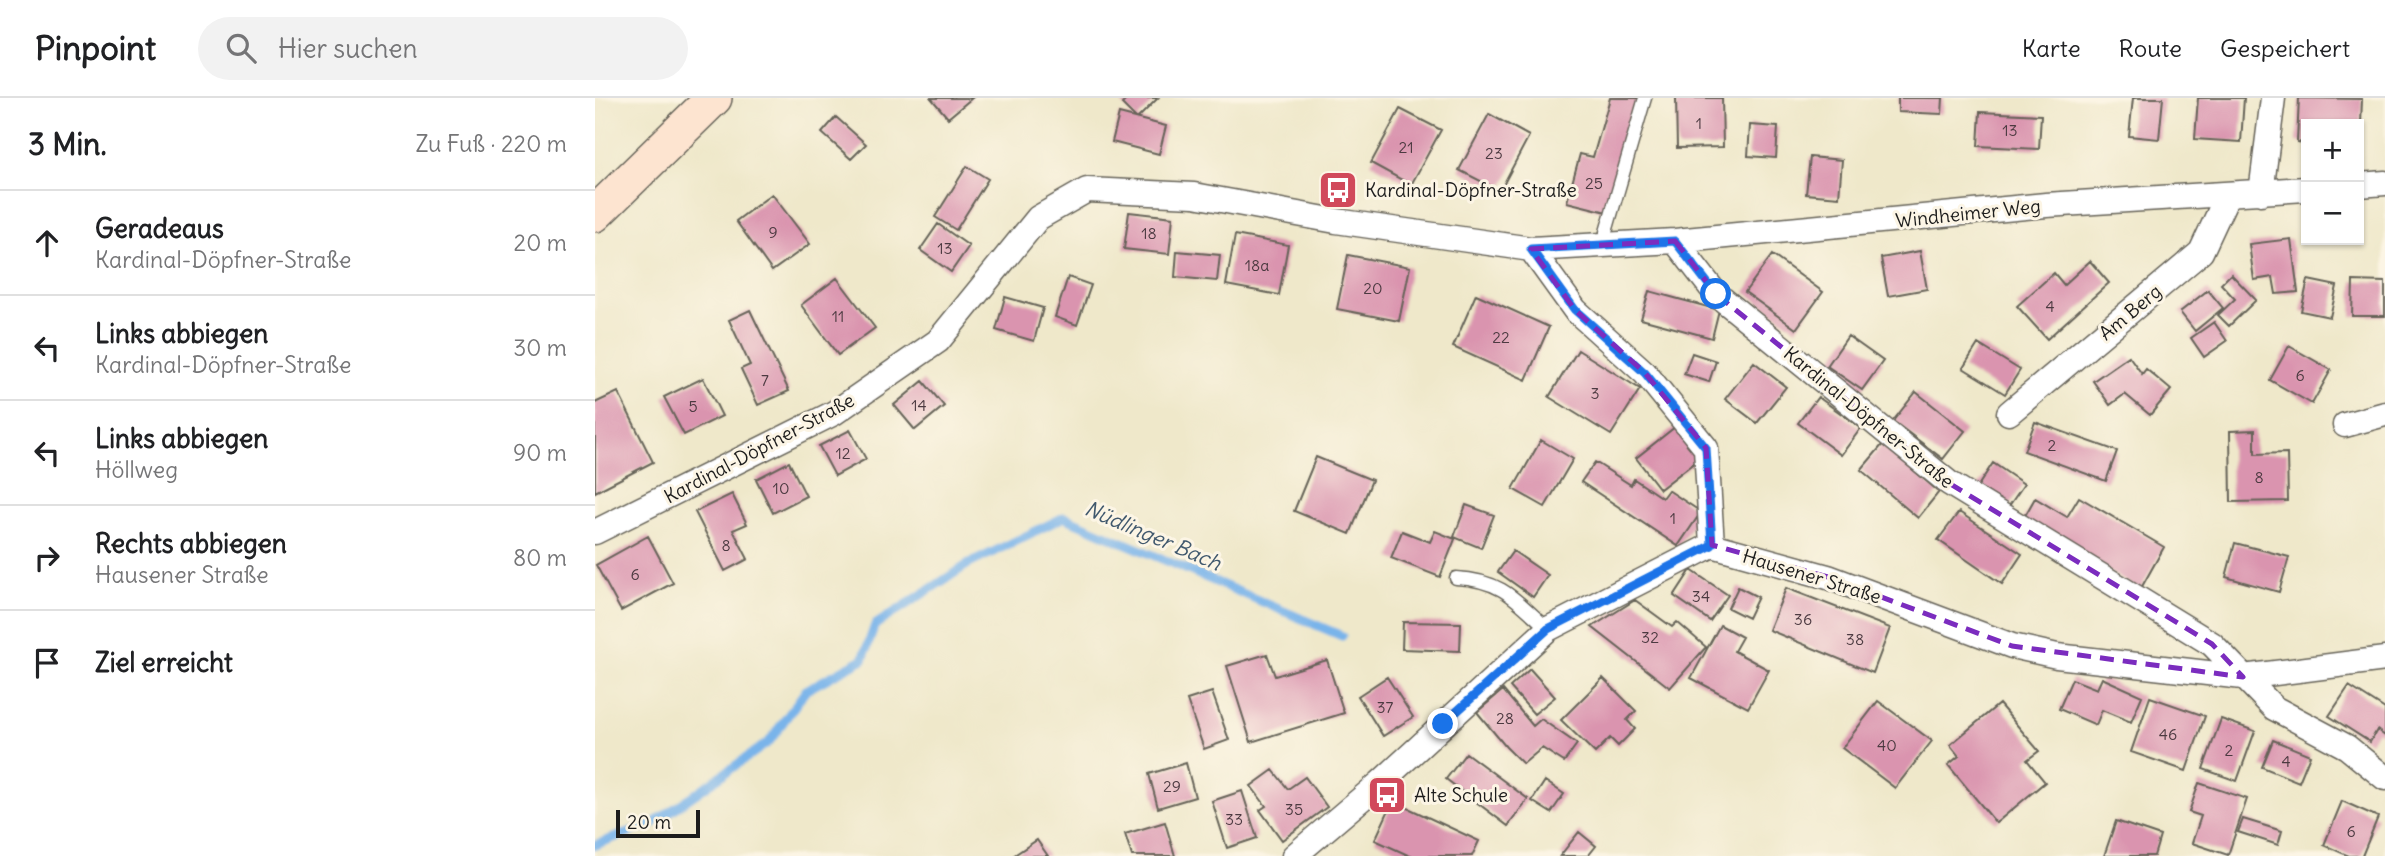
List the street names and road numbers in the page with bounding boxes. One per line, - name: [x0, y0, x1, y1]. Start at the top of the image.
- street label: Windheimer Weg: [1894, 193, 2042, 233]
- street label: Am Berg: [2094, 279, 2166, 345]
- street label: Kardinal-Döpfner-Straße: [1779, 341, 1959, 493]
- street label: Kardinal-Döpfner-Straße: [660, 388, 858, 508]
- street label: Hausener Straße: [1740, 544, 1884, 608]

